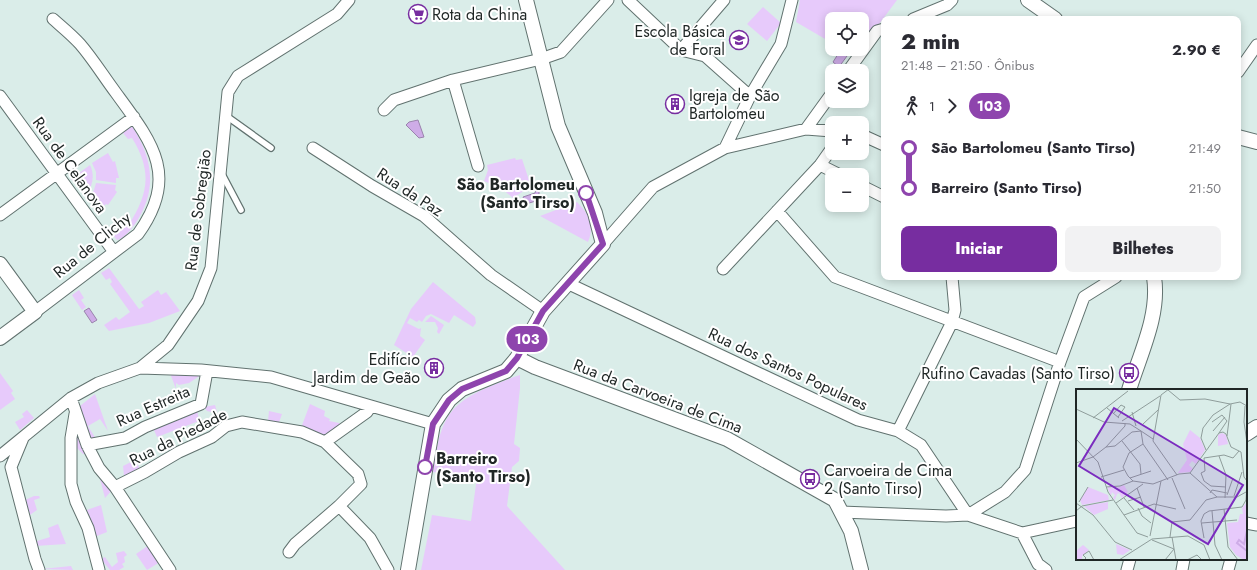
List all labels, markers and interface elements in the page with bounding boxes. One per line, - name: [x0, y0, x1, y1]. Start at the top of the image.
- supermarket icon: Rota da China: [407, 3, 429, 25]
- place label: Rota da China: [432, 3, 527, 26]
- map controls: [825, 12, 869, 212]
- button: locate: [825, 12, 869, 56]
- place label: Escola Básica de Foral: [635, 20, 725, 61]
- text: 2 min: [901, 25, 960, 57]
- school or university icon: Escola Básica de Foral: [728, 29, 750, 51]
- text: 2.90 €: [1172, 39, 1221, 61]
- text: 21:48 – 21:50 · Ônibus: [901, 56, 1034, 75]
- button: layers: [825, 64, 869, 108]
- place label: Igreja de São Bartolomeu: [689, 84, 780, 125]
- building icon: Igreja de São Bartolomeu: [664, 93, 686, 115]
- icon: walk: [901, 95, 923, 117]
- icon: forward: [941, 95, 963, 117]
- text: 103: [977, 96, 1002, 116]
- text: 1: [929, 97, 935, 116]
- street label: Rua de Celanova: [27, 112, 113, 218]
- button: +: [825, 116, 869, 160]
- text: São Bartolomeu (Santo Tirso): [931, 137, 1135, 159]
- text: 21:49: [1189, 139, 1221, 158]
- street label: Rua de Sobregião: [179, 148, 217, 272]
- street label: Rua da Paz: [372, 162, 448, 222]
- button: −: [825, 168, 869, 212]
- place label: São Bartolomeu (Santo Tirso): [456, 173, 575, 214]
- text: Barreiro (Santo Tirso): [931, 177, 1082, 199]
- text: 21:50: [1189, 179, 1221, 198]
- marker: São Bartolomeu (Santo Tirso): [578, 185, 594, 201]
- street label: Rua de Clichy: [48, 206, 136, 283]
- button: Iniciar: [901, 226, 1057, 272]
- button: Bilhetes: [1065, 226, 1221, 272]
- street label: Rua dos Santos Populares: [705, 322, 871, 416]
- line badge: 103: [504, 326, 550, 352]
- text: 103: [514, 329, 540, 349]
- place label: Edifício Jardim de Geão: [311, 348, 420, 389]
- street label: Rua da Carvoeira de Cima: [570, 353, 746, 439]
- building icon: Edifício Jardim de Geão: [423, 357, 445, 379]
- place label: Rufino Cavadas (Santo Tirso): [921, 362, 1115, 385]
- bus stop icon: Rufino Cavadas (Santo Tirso): [1118, 362, 1140, 384]
- street label: Rua Estreita: [113, 380, 193, 432]
- inset map: [1076, 389, 1247, 560]
- street label: Rua da Piedade: [125, 403, 231, 471]
- place label: Barreiro (Santo Tirso): [436, 447, 531, 488]
- marker: Barreiro (Santo Tirso): [417, 459, 433, 475]
- place label: Carvoeira de Cima 2 (Santo Tirso): [824, 459, 952, 500]
- bus stop icon: Carvoeira de Cima 2 (Santo Tirso): [799, 468, 821, 490]

